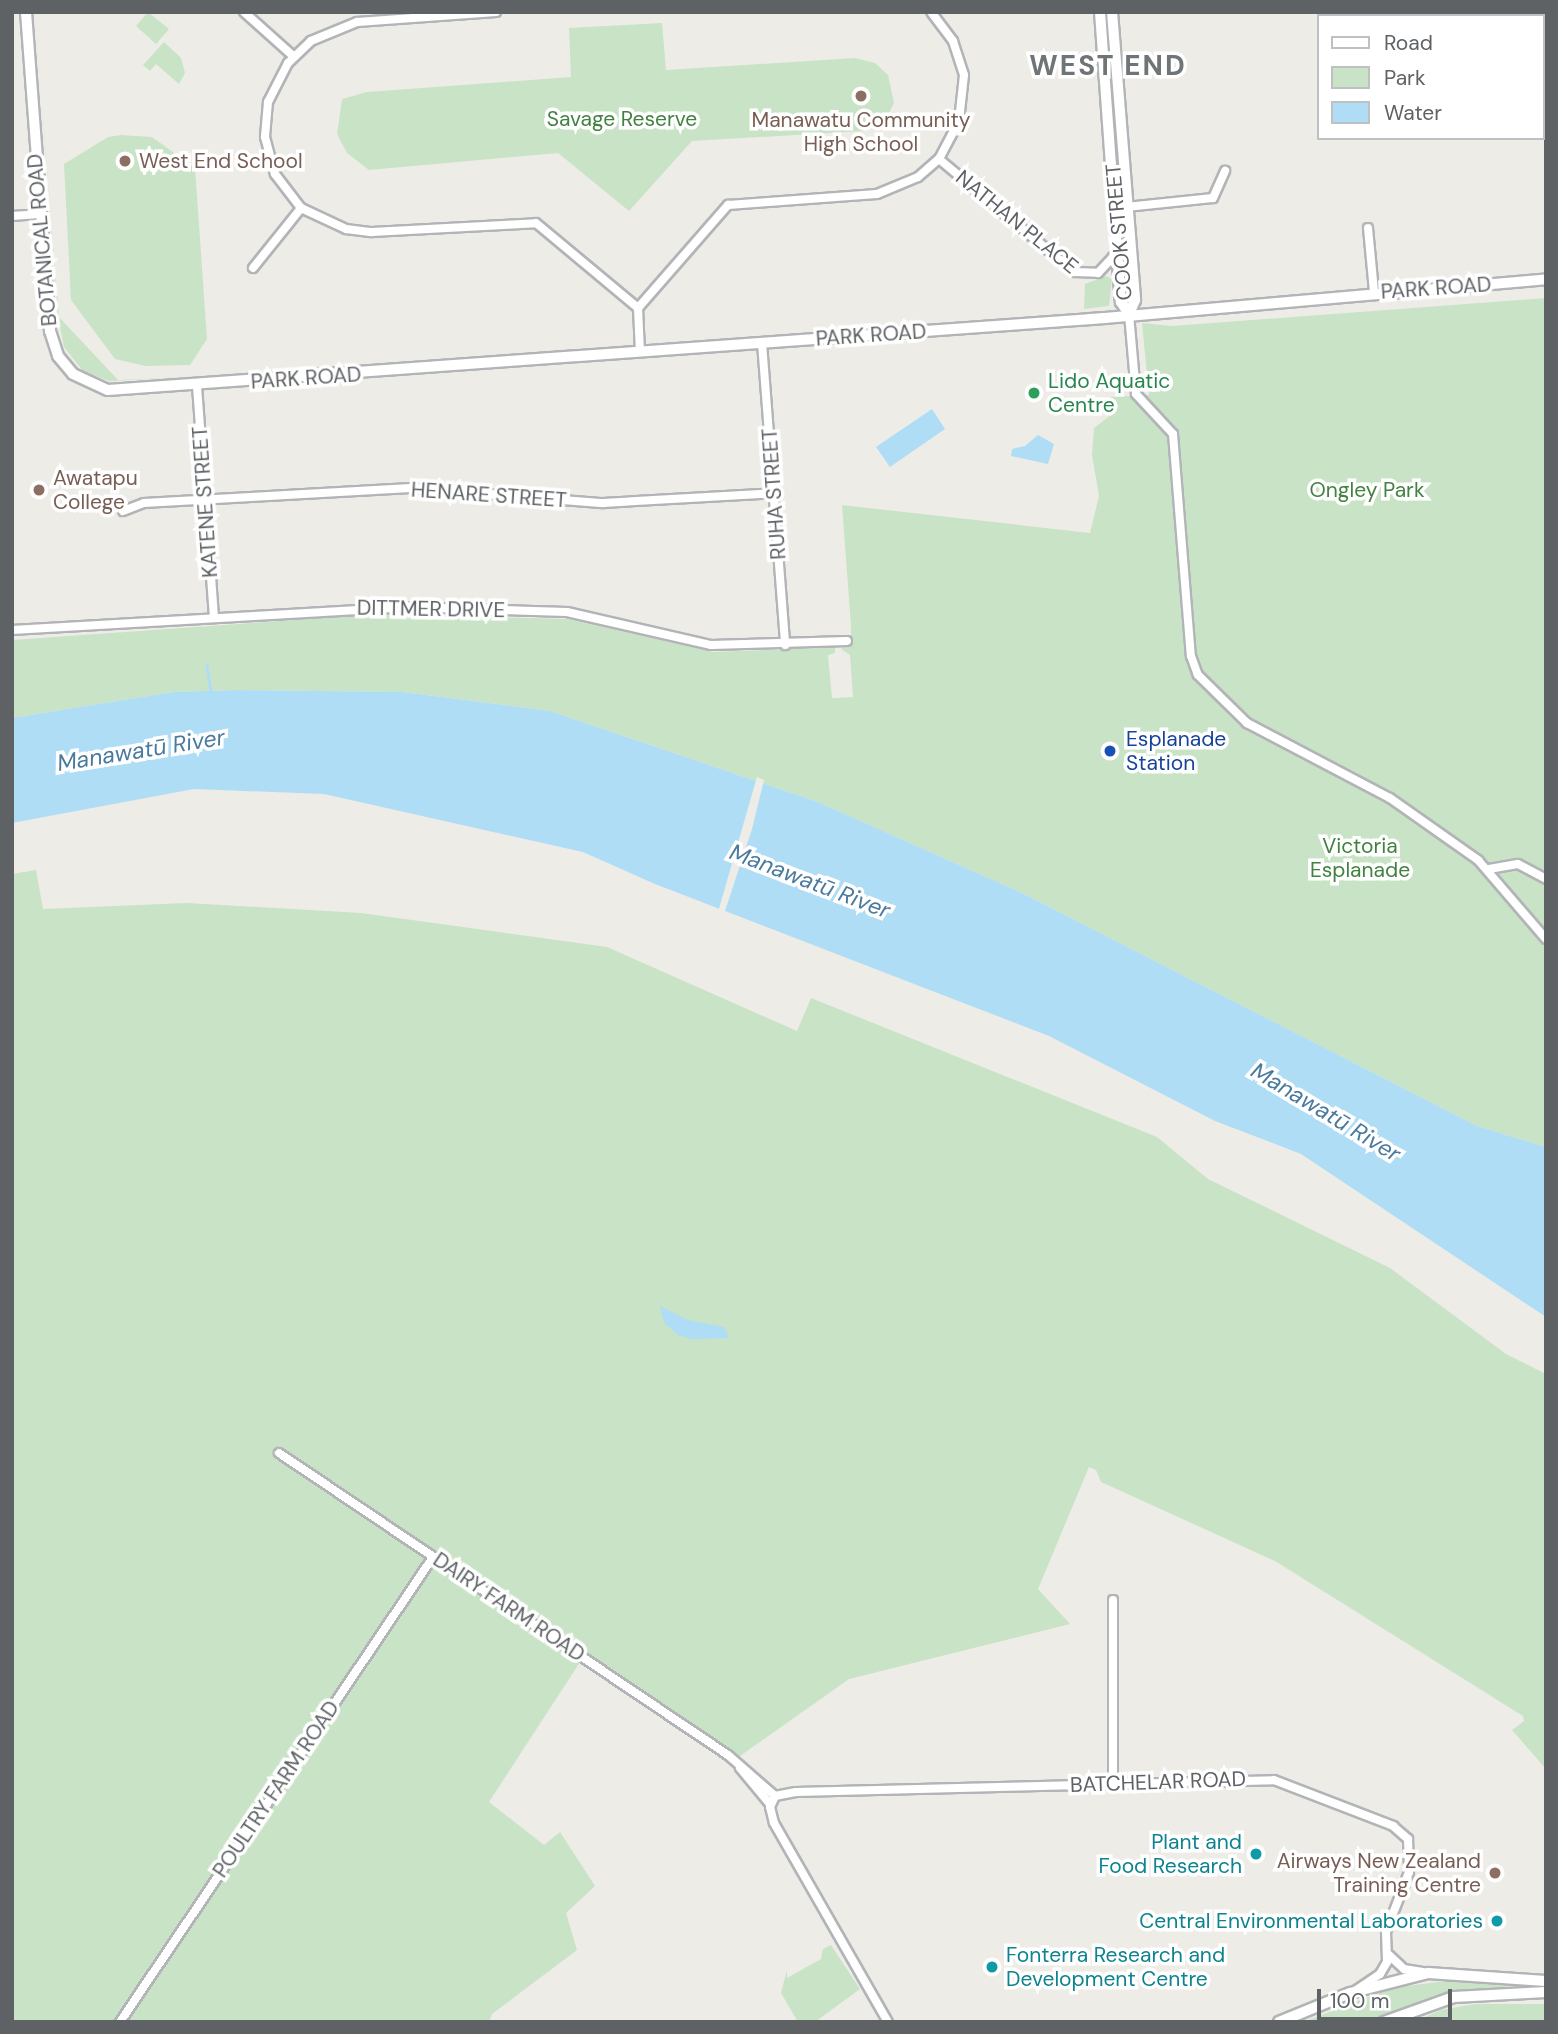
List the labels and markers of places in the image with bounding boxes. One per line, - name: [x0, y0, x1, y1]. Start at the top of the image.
- marker: Manawatu Community High School: [853, 88, 869, 104]
- place label: Manawatu Community High School: [752, 107, 970, 157]
- place label: West End School: [139, 148, 303, 174]
- marker: West End School: [117, 153, 133, 169]
- place label: Lido Aquatic Centre: [1048, 368, 1170, 418]
- marker: Lido Aquatic Centre: [1026, 385, 1042, 401]
- place label: Awatapu College: [53, 465, 138, 515]
- marker: Awatapu College: [31, 482, 47, 498]
- place label: Esplanade Station: [1126, 726, 1226, 776]
- marker: Esplanade Station: [1100, 741, 1120, 761]
- place label: Plant and Food Research: [1098, 1829, 1242, 1879]
- marker: Plant and Food Research: [1248, 1846, 1264, 1862]
- place label: Airways New Zealand Training Centre: [1277, 1848, 1481, 1898]
- marker: Airways New Zealand Training Centre: [1487, 1865, 1503, 1881]
- place label: Central Environmental Laboratories: [1139, 1908, 1483, 1934]
- marker: Central Environmental Laboratories: [1489, 1913, 1505, 1929]
- place label: Fonterra Research and Development Centre: [1006, 1942, 1225, 1992]
- marker: Fonterra Research and Development Centre: [984, 1959, 1000, 1975]

